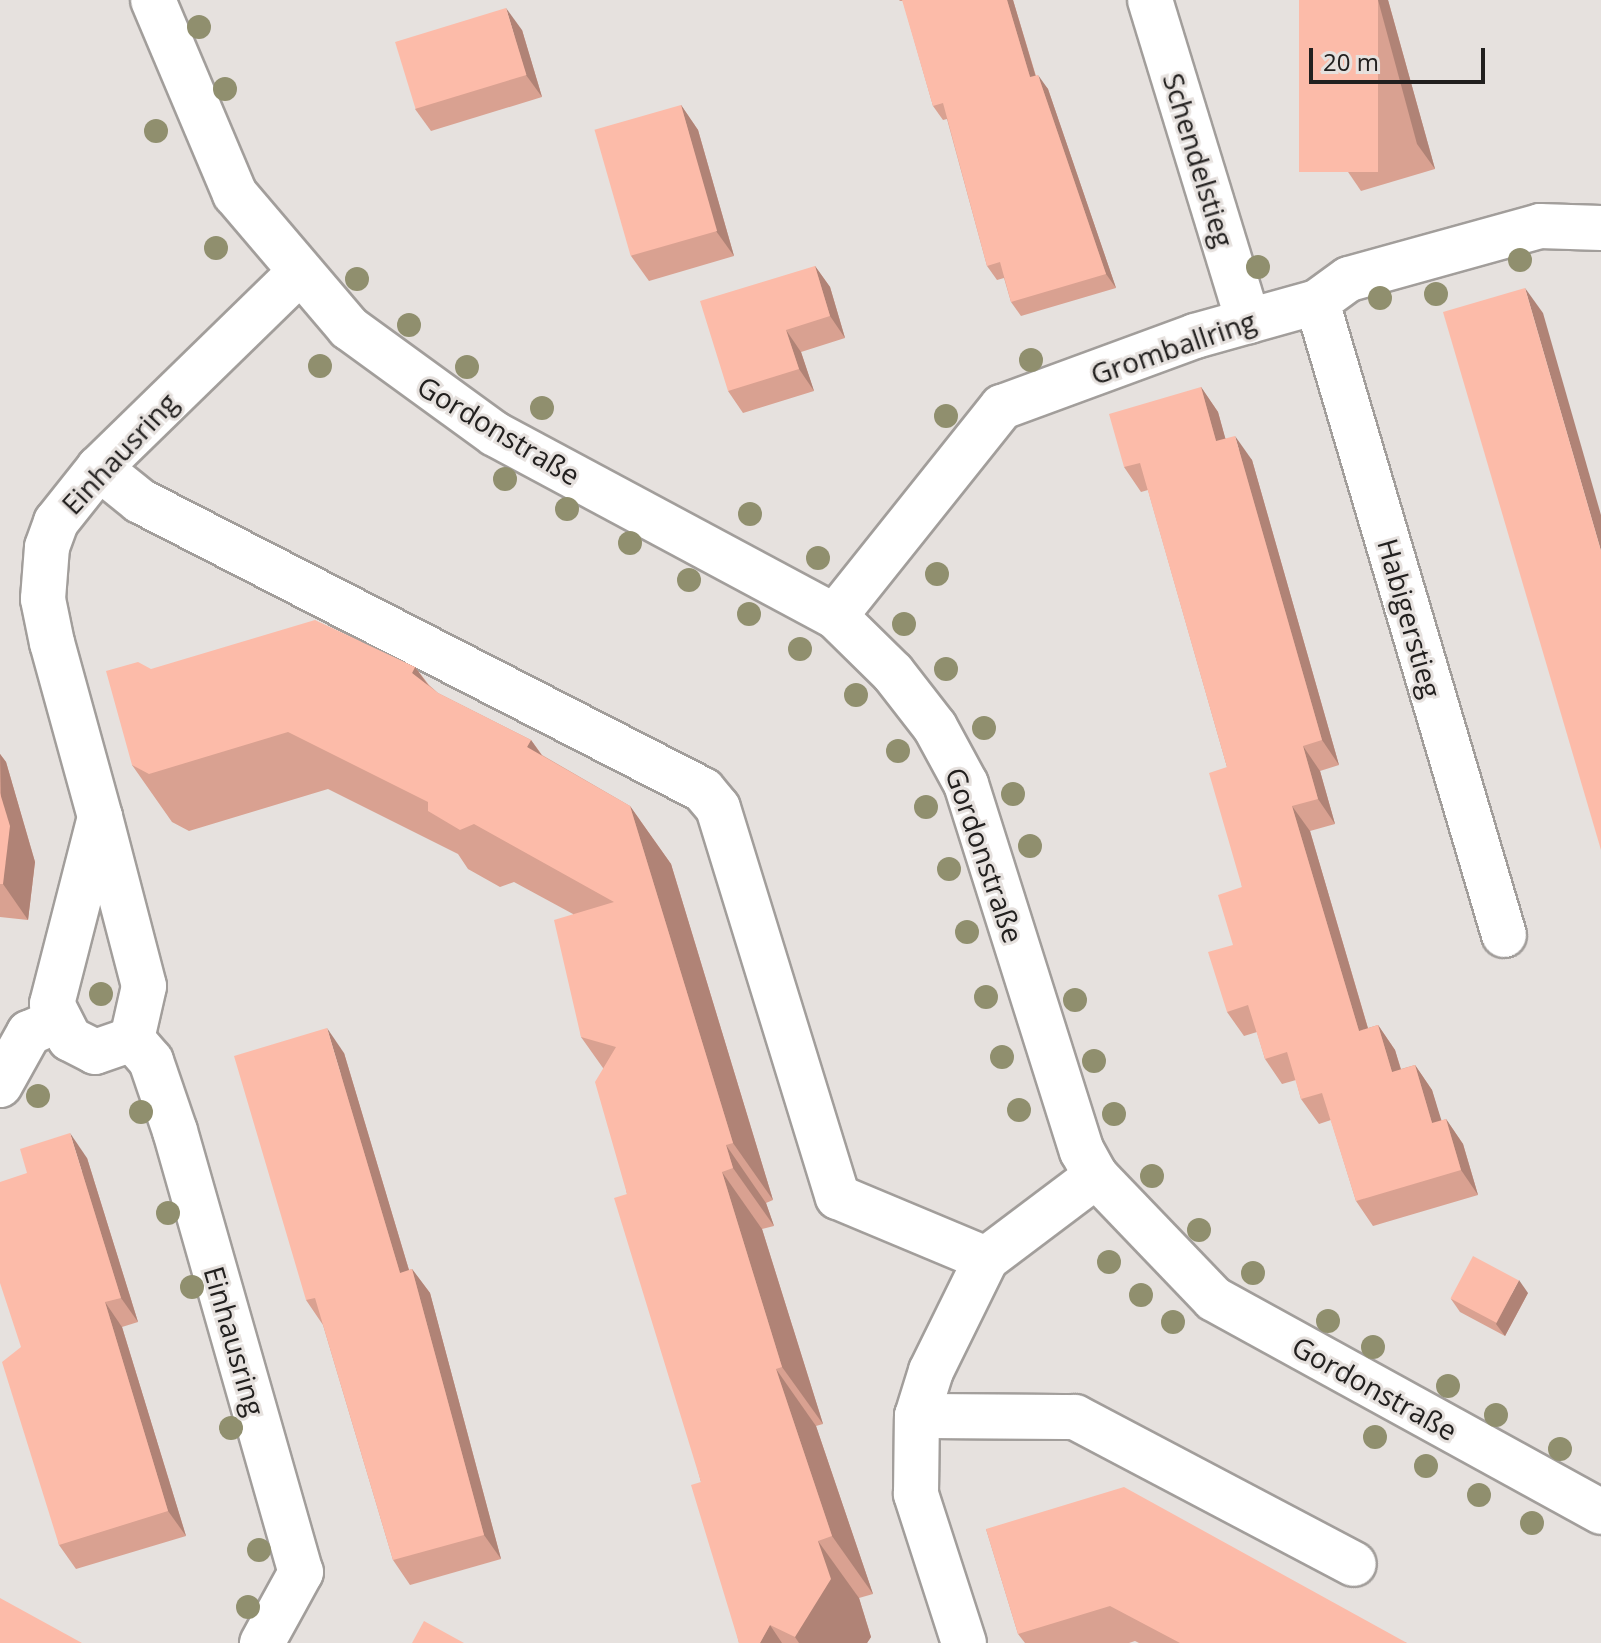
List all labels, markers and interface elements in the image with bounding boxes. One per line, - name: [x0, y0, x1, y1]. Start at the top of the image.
- scale bar: [1313, 32, 1489, 82]
- text: 20 m: [1323, 45, 1379, 78]
- street label: Schendelstieg: [1157, 69, 1241, 251]
- street label: Gromballring: [1086, 303, 1260, 391]
- street label: Gordonstraße: [412, 368, 586, 492]
- street label: Einhausring: [54, 385, 184, 521]
- street label: Habigerstieg: [1371, 535, 1449, 701]
- street label: Gordonstraße: [939, 763, 1031, 947]
- street label: Einhausring: [198, 1262, 272, 1420]
- street label: Gordonstraße: [1287, 1329, 1463, 1447]

